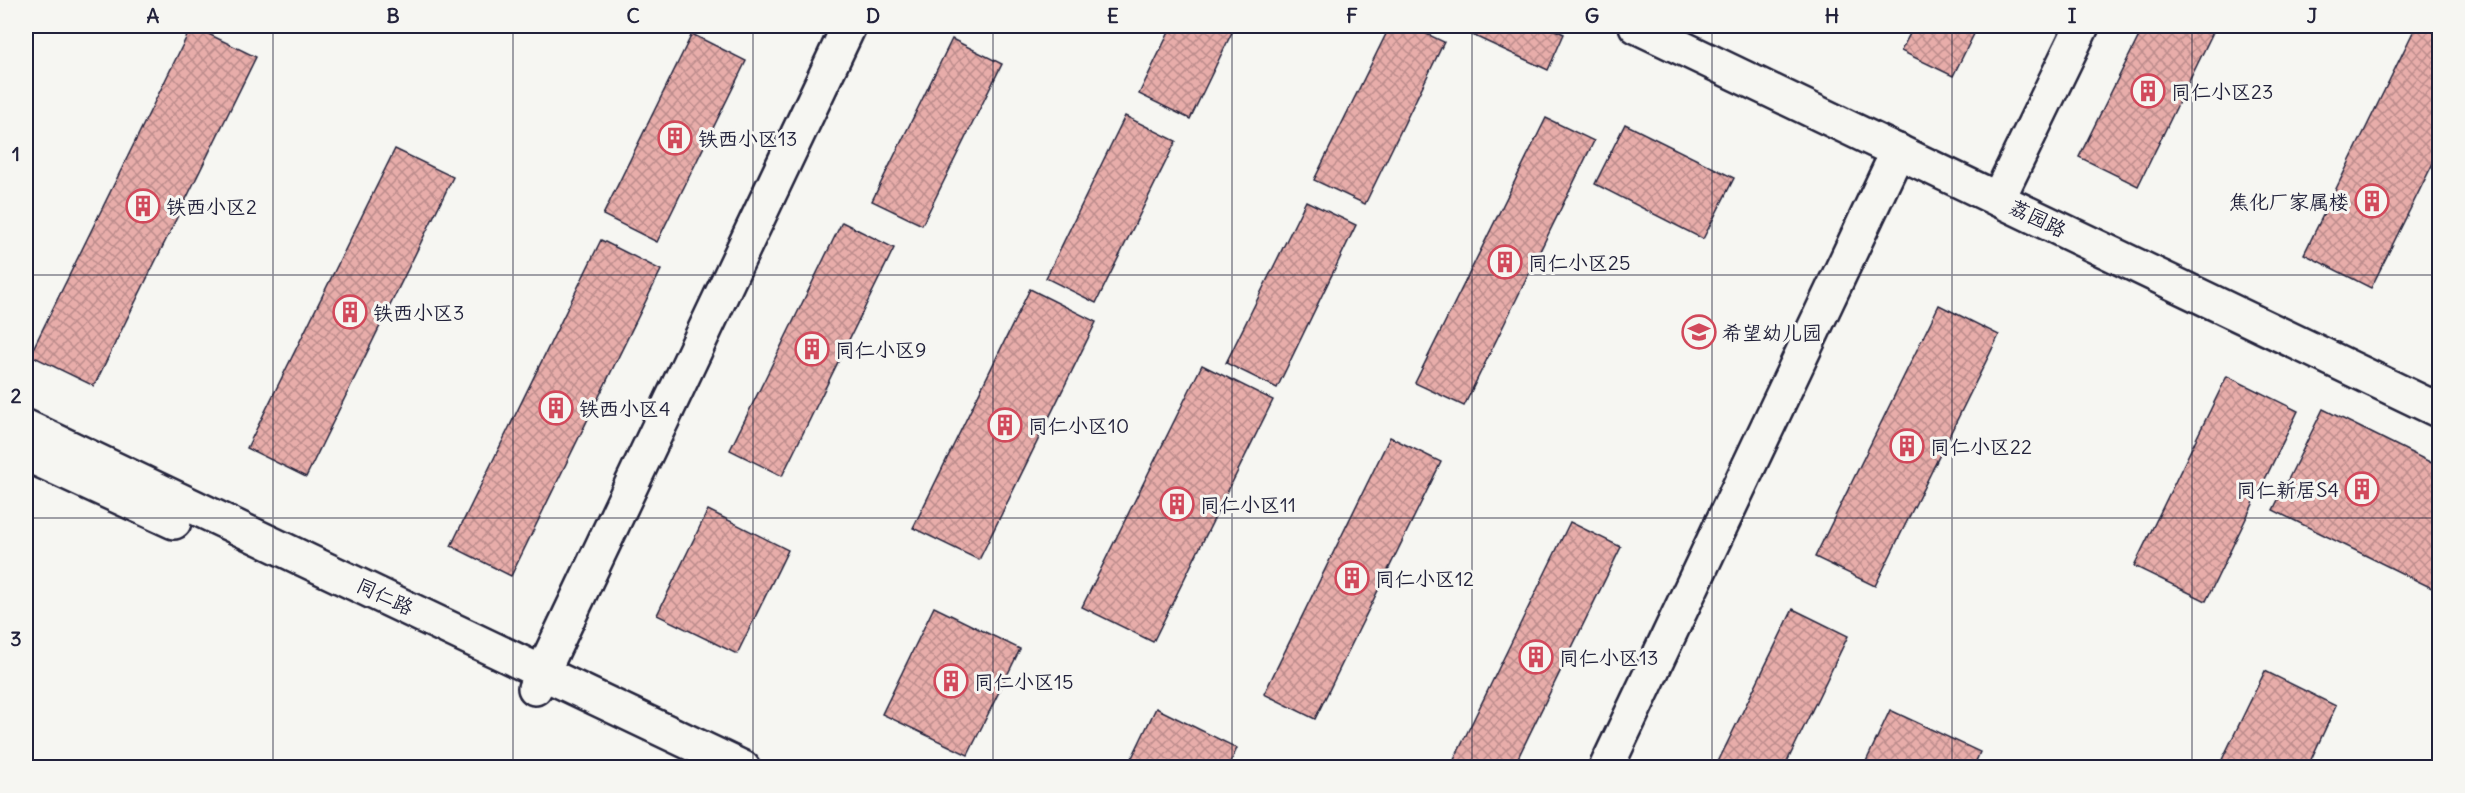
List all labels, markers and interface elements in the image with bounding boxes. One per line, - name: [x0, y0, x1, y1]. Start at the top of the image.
- text: A: [147, 3, 160, 28]
- text: B: [386, 3, 400, 28]
- text: C: [626, 3, 640, 28]
- text: D: [866, 3, 880, 28]
- text: E: [1107, 3, 1119, 28]
- text: F: [1346, 3, 1358, 28]
- text: G: [1585, 3, 1599, 28]
- text: H: [1825, 3, 1839, 28]
- text: I: [2068, 3, 2077, 28]
- text: J: [2307, 3, 2318, 28]
- building icon: 同仁小区23: [2130, 73, 2166, 109]
- place label: 同仁小区23: [2171, 79, 2273, 104]
- building icon: 铁西小区13: [657, 120, 693, 156]
- place label: 铁西小区13: [698, 126, 797, 151]
- text: 1: [12, 141, 20, 166]
- building icon: 焦化厂家属楼: [2354, 183, 2390, 219]
- building icon: 铁西小区2: [125, 188, 161, 224]
- place label: 焦化厂家属楼: [2229, 189, 2349, 214]
- place label: 铁西小区2: [166, 194, 257, 219]
- street label: 荔园路: [2006, 194, 2071, 243]
- building icon: 同仁小区25: [1487, 244, 1523, 280]
- place label: 同仁小区25: [1528, 250, 1630, 275]
- building icon: 铁西小区3: [332, 294, 368, 330]
- place label: 铁西小区3: [373, 300, 464, 325]
- school or university icon: 希望幼儿园: [1681, 314, 1717, 350]
- place label: 希望幼儿园: [1722, 320, 1822, 345]
- building icon: 同仁小区9: [794, 331, 830, 367]
- place label: 同仁小区9: [835, 337, 927, 362]
- text: 2: [11, 383, 22, 408]
- building icon: 铁西小区4: [538, 390, 574, 426]
- place label: 铁西小区4: [579, 396, 671, 421]
- building icon: 同仁小区10: [987, 407, 1023, 443]
- place label: 同仁小区10: [1028, 413, 1129, 438]
- building icon: 同仁小区22: [1889, 428, 1925, 464]
- place label: 同仁小区22: [1930, 434, 2032, 459]
- building icon: 同仁新居S4: [2344, 471, 2380, 507]
- place label: 同仁新居S4: [2236, 477, 2339, 502]
- building icon: 同仁小区11: [1159, 486, 1195, 522]
- place label: 同仁小区11: [1200, 492, 1296, 517]
- building icon: 同仁小区12: [1334, 560, 1370, 596]
- place label: 同仁小区12: [1375, 566, 1474, 591]
- street label: 同仁路: [353, 572, 418, 620]
- text: 3: [10, 626, 22, 651]
- building icon: 同仁小区13: [1518, 639, 1554, 675]
- place label: 同仁小区13: [1559, 645, 1658, 670]
- building icon: 同仁小区15: [933, 663, 969, 699]
- place label: 同仁小区15: [974, 669, 1073, 694]

